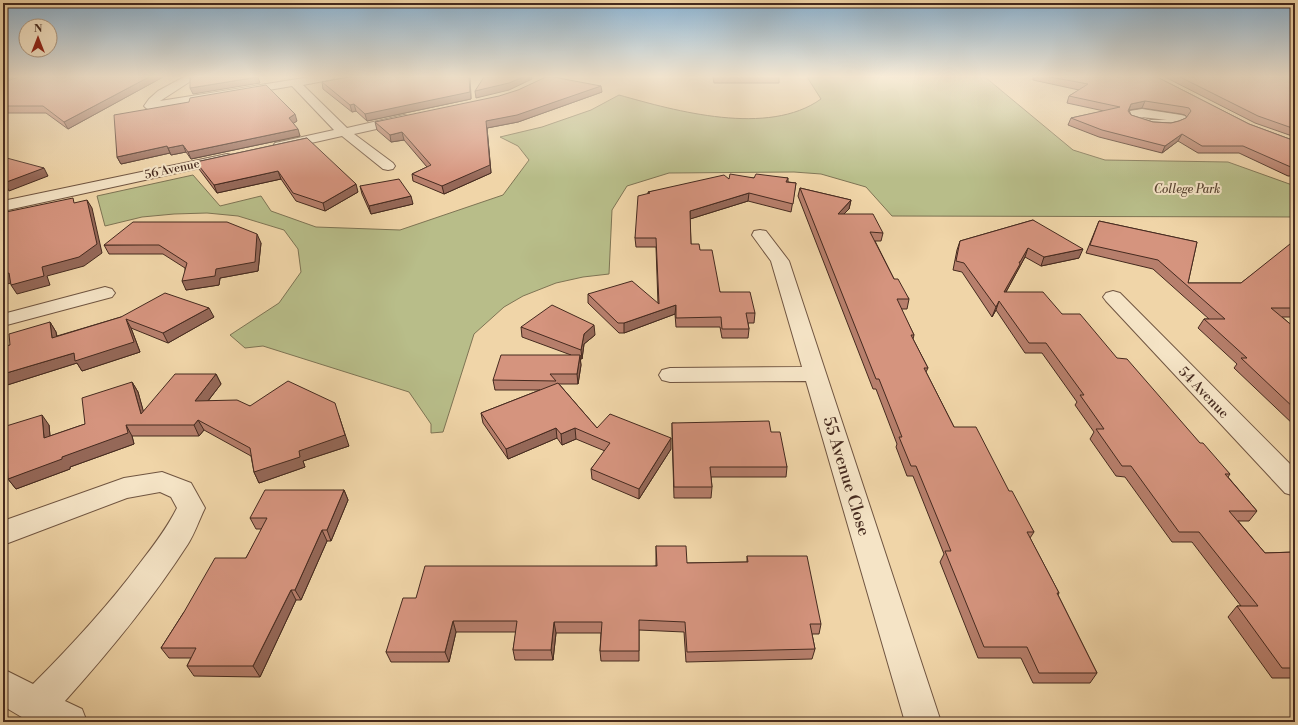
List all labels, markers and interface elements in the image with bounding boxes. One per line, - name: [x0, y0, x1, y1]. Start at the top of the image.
- north arrow: [18, 18, 58, 58]
- text: N: [34, 22, 43, 36]
- street label: 56 Avenue: [143, 156, 201, 183]
- park label: College Park: [1154, 182, 1220, 197]
- street label: 54 Avenue: [1174, 363, 1232, 422]
- street label: 55 Avenue Close: [817, 414, 875, 539]

